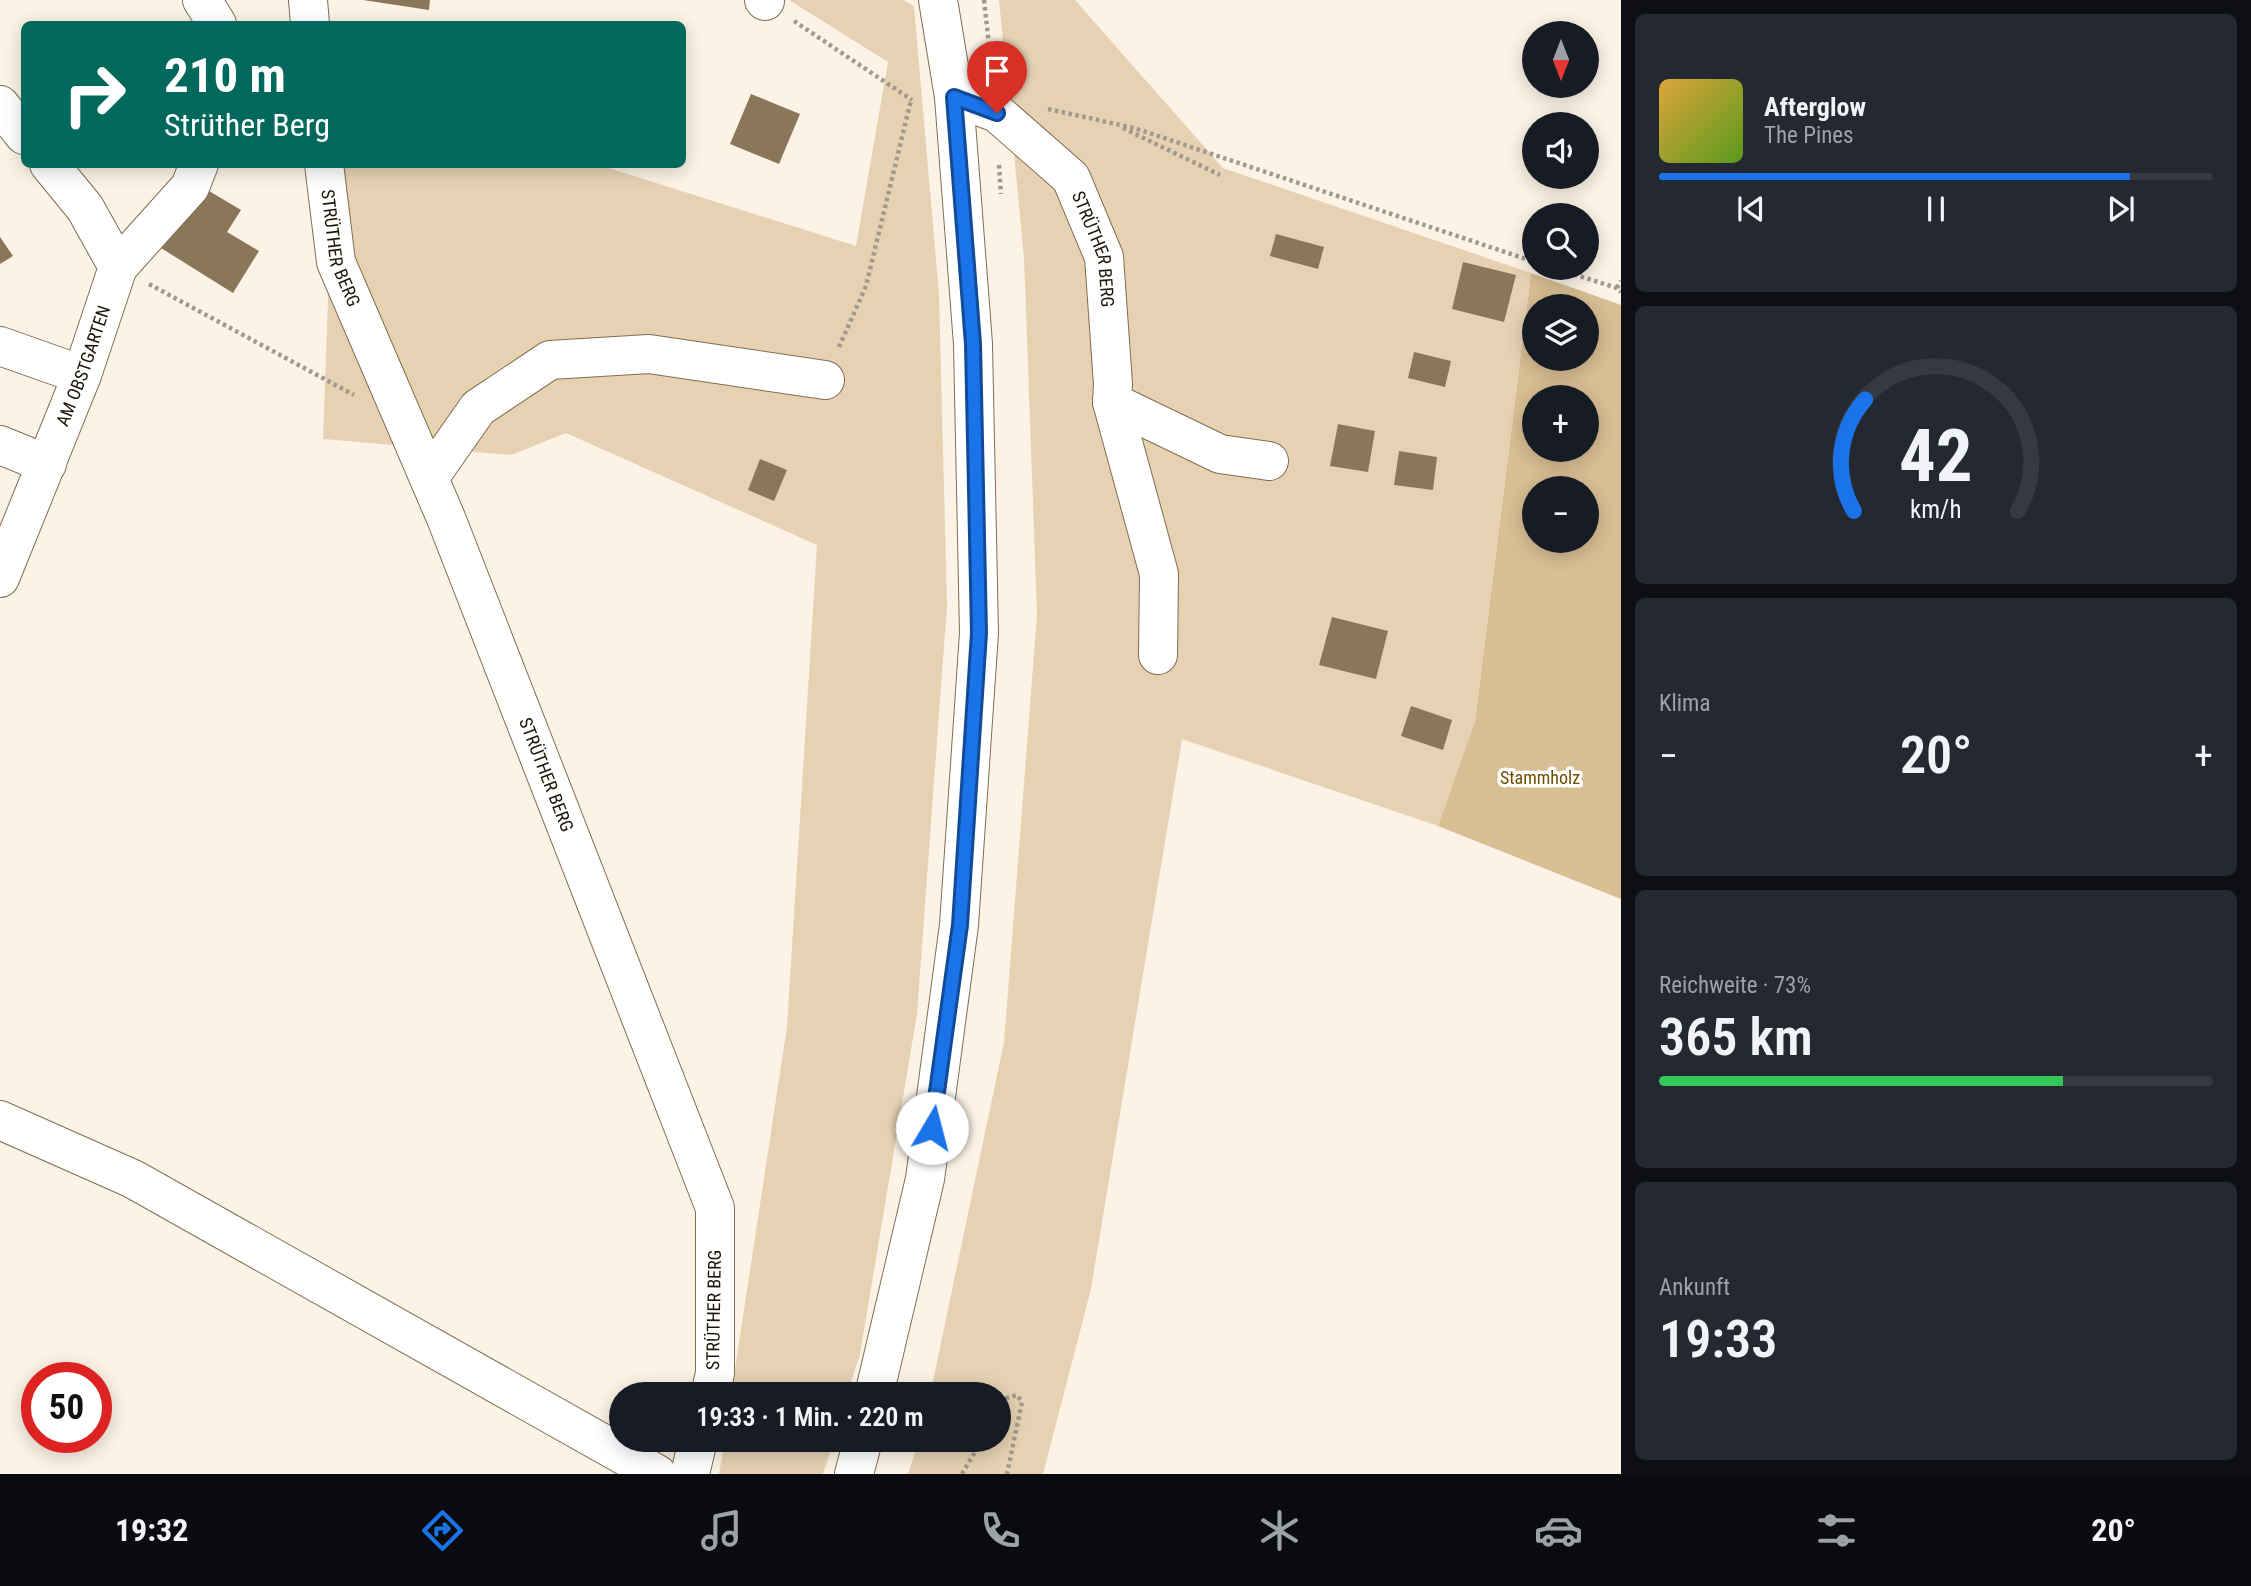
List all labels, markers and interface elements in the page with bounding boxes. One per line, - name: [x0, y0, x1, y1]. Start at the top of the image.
- north arrow: [1522, 21, 1600, 98]
- map controls: [1522, 21, 1599, 553]
- pin: [967, 41, 1027, 113]
- text: 210 m: [164, 47, 286, 104]
- icon: right: [49, 49, 140, 140]
- icon: arrive: [978, 52, 1016, 90]
- text: Afterglow: [1764, 92, 1866, 122]
- text: Strüther Berg: [164, 106, 330, 144]
- button: sound: [1522, 112, 1599, 189]
- text: The Pines: [1764, 122, 1854, 149]
- street label: STRÜTHER BERG: [317, 188, 365, 310]
- street label: STRÜTHER BERG: [1068, 188, 1119, 308]
- icon: previous: [1732, 190, 1770, 228]
- icon: pause: [1917, 190, 1955, 228]
- icon: next: [2102, 190, 2140, 228]
- button: search: [1522, 203, 1599, 280]
- button: layers: [1522, 294, 1599, 371]
- street label: AM OBSTGARTEN: [51, 303, 114, 429]
- button: +: [1522, 385, 1599, 462]
- text: 42: [1899, 413, 1973, 499]
- button: −: [1522, 476, 1599, 553]
- text: km/h: [1910, 495, 1962, 524]
- text: Klima: [1659, 690, 1710, 717]
- street label: STRÜTHER BERG: [515, 715, 578, 835]
- text: 20°: [1900, 725, 1972, 786]
- text: −: [1659, 734, 1678, 778]
- text: +: [2194, 734, 2213, 778]
- park label: Stammholz: [1500, 767, 1580, 788]
- text: Reichweite · 73%: [1659, 972, 1811, 999]
- text: 365 km: [1659, 1007, 1813, 1068]
- position arrow: [895, 1091, 969, 1165]
- street label: STRÜTHER BERG: [702, 1250, 725, 1370]
- text: Ankunft: [1659, 1274, 1730, 1301]
- text: 19:33: [1659, 1309, 1777, 1370]
- speed limit sign: 50: [21, 1362, 112, 1453]
- text: 19:33 · 1 Min. · 220 m: [696, 1402, 924, 1432]
- icon: directions: [418, 1506, 467, 1555]
- icon: music: [697, 1506, 746, 1555]
- icon: phone: [976, 1506, 1025, 1555]
- icon: climate: [1255, 1506, 1304, 1555]
- icon: car: [1534, 1506, 1583, 1555]
- icon: filters: [1812, 1506, 1861, 1555]
- text: 19:32: [115, 1511, 188, 1549]
- text: 20°: [2091, 1511, 2136, 1549]

